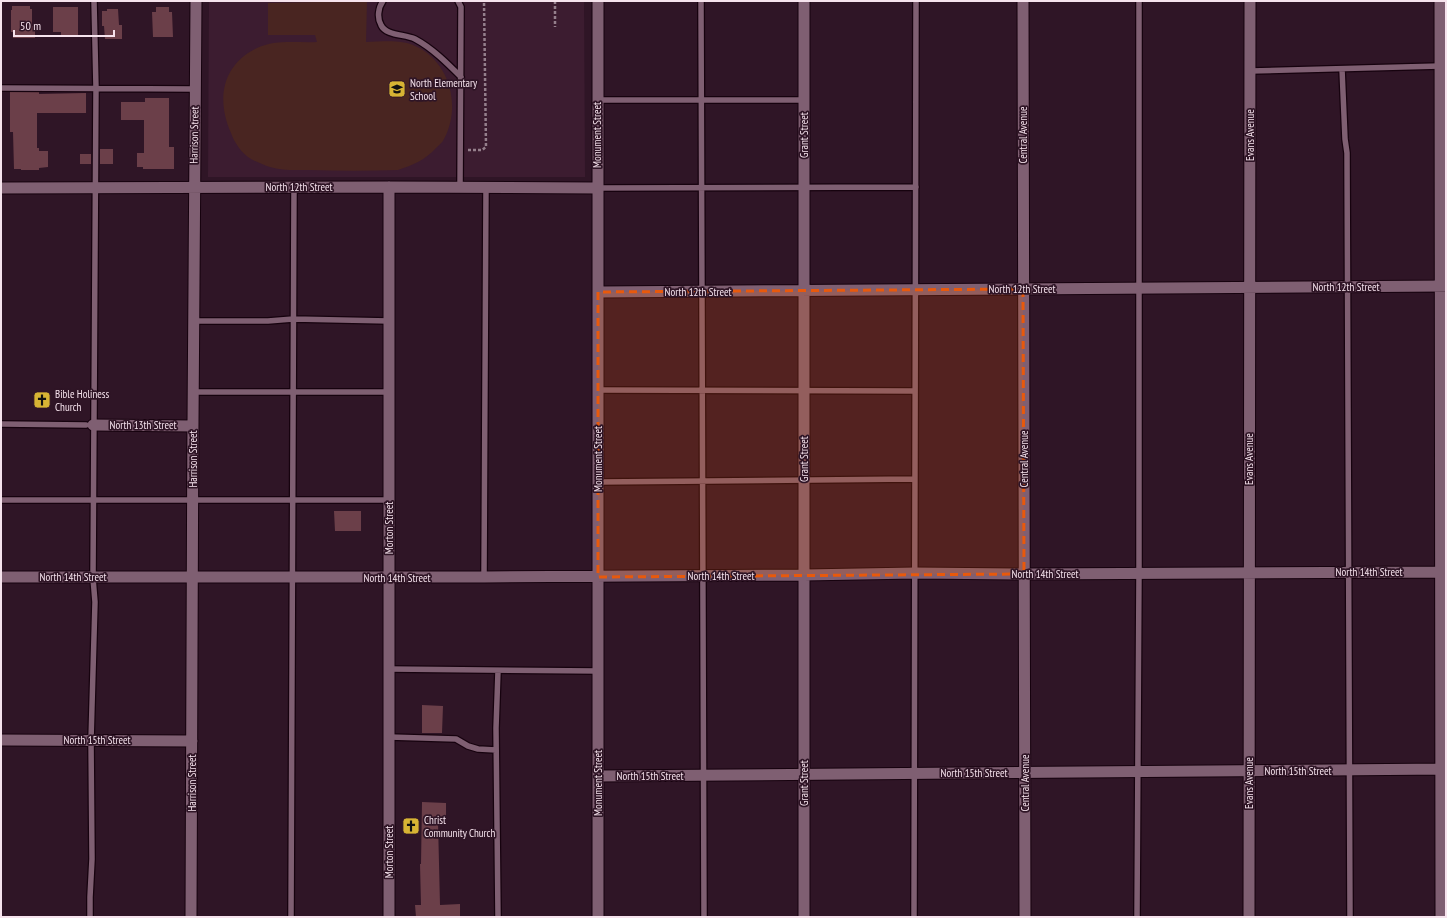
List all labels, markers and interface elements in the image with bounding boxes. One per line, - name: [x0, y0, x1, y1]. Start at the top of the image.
- scale bar: [14, 12, 114, 38]
- text: 50 m: [20, 18, 41, 33]
- place label: North Elementary School: [410, 76, 478, 103]
- school or university icon: North Elementary School: [387, 79, 407, 99]
- street label: Monument Street: [590, 102, 604, 168]
- street label: Harrison Street: [187, 106, 201, 164]
- street label: Central Avenue: [1016, 106, 1030, 163]
- street label: Evans Avenue: [1243, 109, 1257, 161]
- street label: Grant Street: [797, 112, 811, 158]
- street label: North 12th Street: [265, 180, 333, 194]
- street label: North 12th Street: [1312, 280, 1380, 294]
- street label: North 12th Street: [988, 282, 1056, 296]
- street label: North 12th Street: [664, 285, 732, 299]
- place label: Bible Holiness Church: [55, 387, 109, 414]
- church icon: Bible Holiness Church: [32, 390, 52, 410]
- street label: North 13th Street: [109, 418, 177, 432]
- street label: Monument Street: [591, 426, 605, 492]
- street label: Harrison Street: [186, 430, 200, 488]
- street label: Central Avenue: [1017, 430, 1031, 487]
- street label: Evans Avenue: [1242, 433, 1256, 485]
- street label: Grant Street: [797, 436, 811, 482]
- street label: Morton Street: [382, 502, 396, 554]
- street label: North 14th Street: [1335, 565, 1403, 579]
- street label: North 14th Street: [1011, 567, 1079, 581]
- street label: North 14th Street: [687, 569, 755, 583]
- street label: North 14th Street: [39, 570, 107, 584]
- street label: North 14th Street: [363, 571, 431, 585]
- street label: North 15th Street: [63, 733, 131, 747]
- street label: Monument Street: [591, 750, 605, 816]
- street label: Harrison Street: [185, 754, 199, 812]
- street label: Central Avenue: [1018, 754, 1032, 811]
- street label: Evans Avenue: [1242, 757, 1256, 809]
- street label: Grant Street: [797, 760, 811, 806]
- street label: North 15th Street: [1264, 764, 1332, 778]
- street label: North 15th Street: [940, 766, 1008, 780]
- street label: North 15th Street: [616, 769, 684, 783]
- place label: Christ Community Church: [424, 813, 495, 840]
- church icon: Christ Community Church: [401, 816, 421, 836]
- street label: Morton Street: [382, 826, 396, 878]

